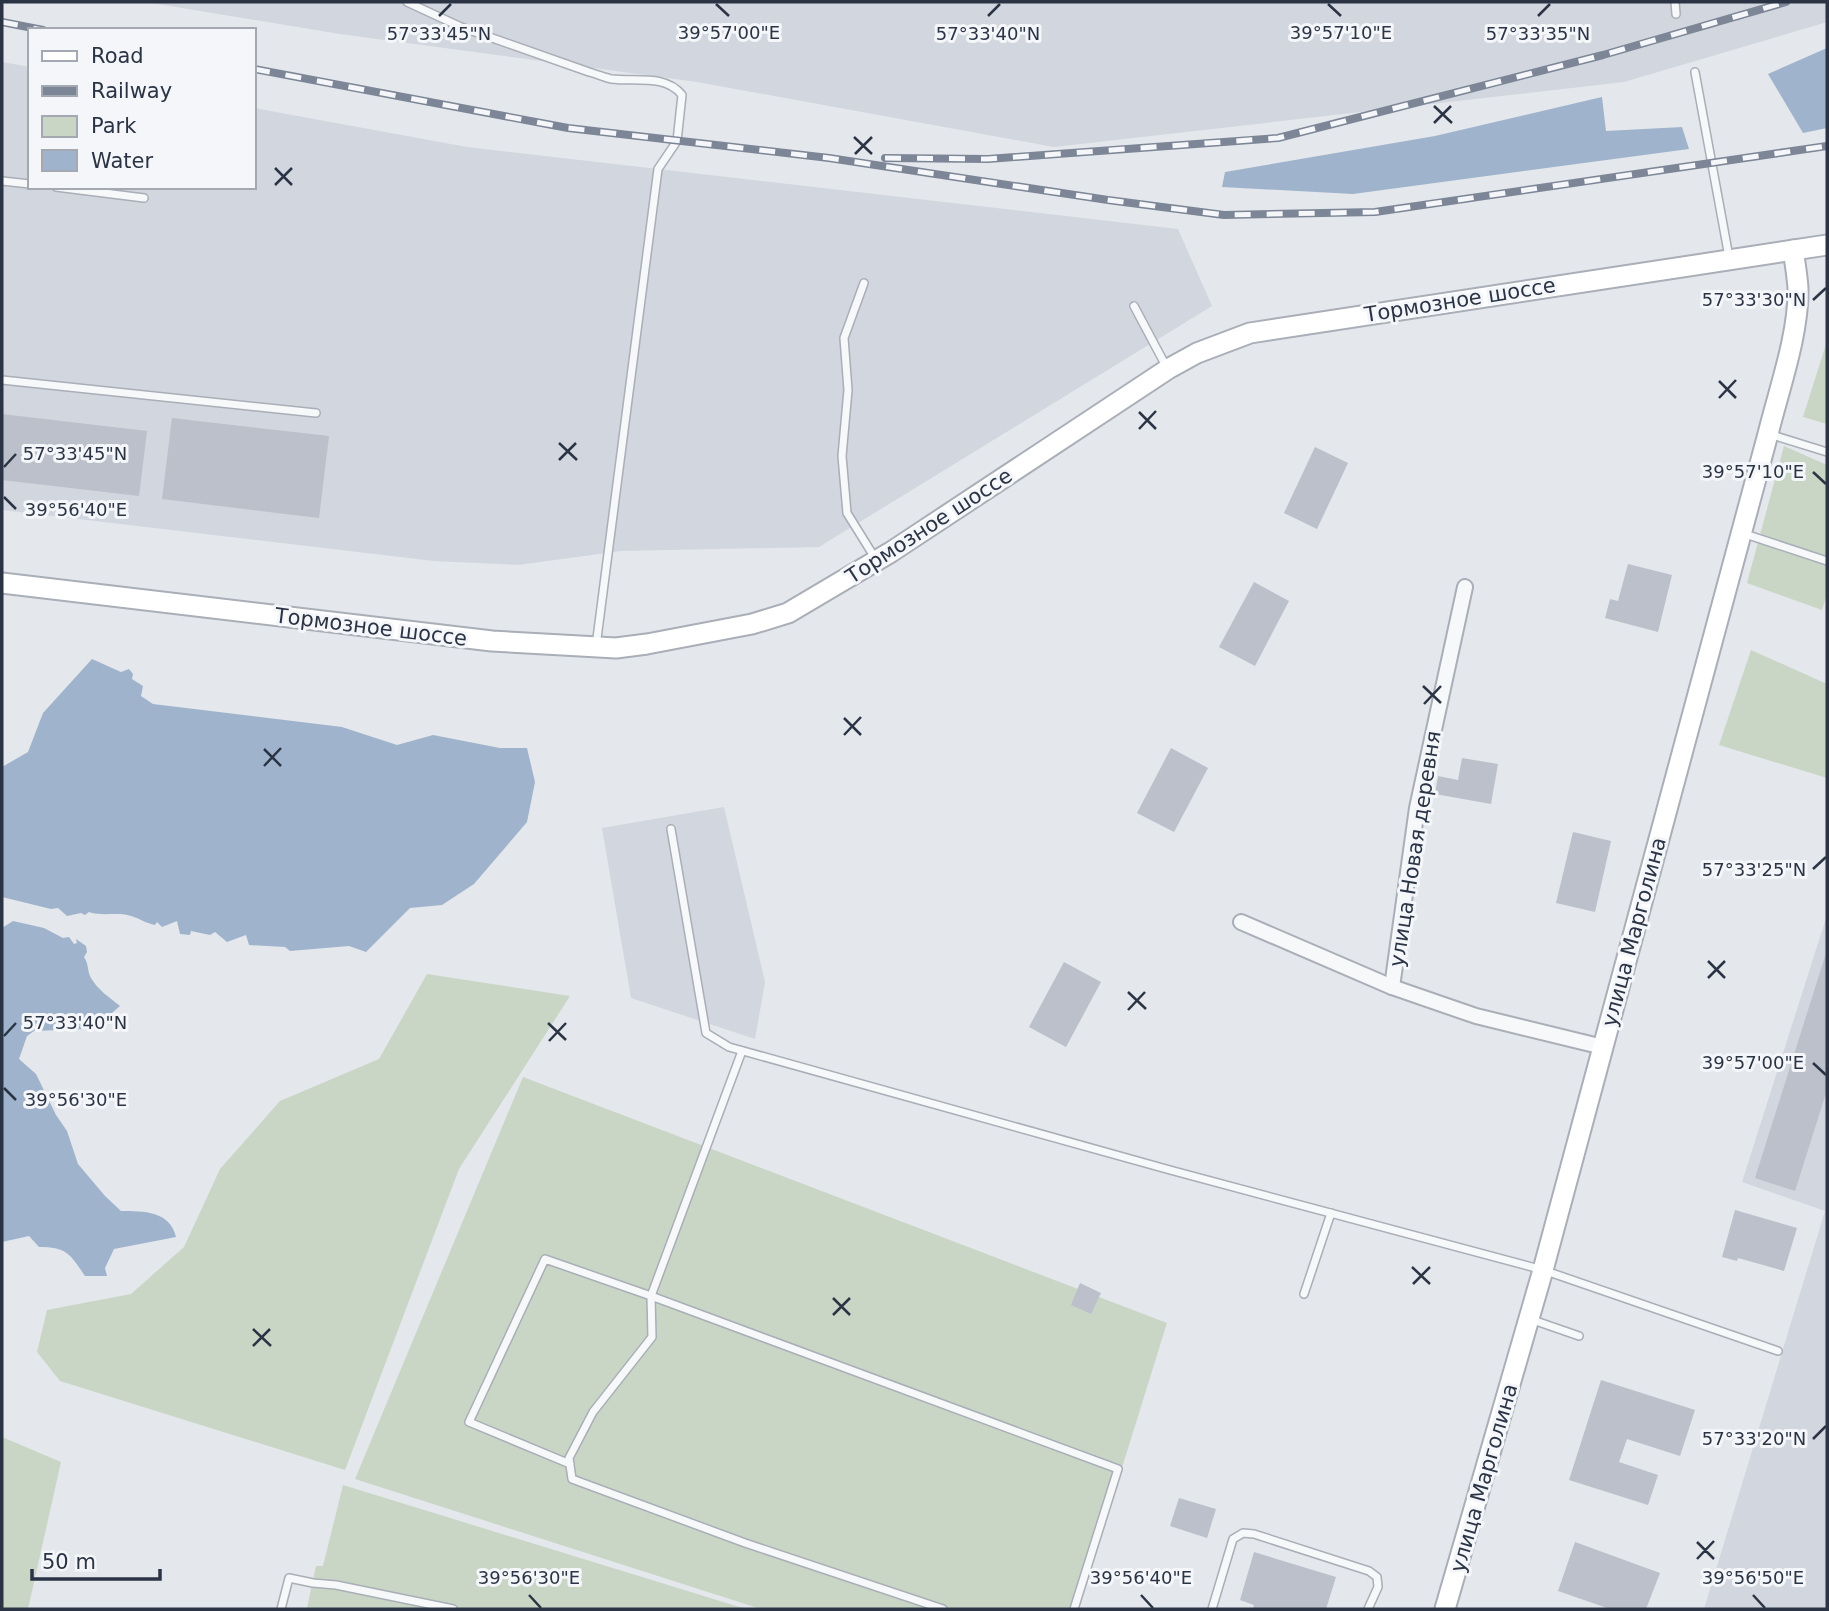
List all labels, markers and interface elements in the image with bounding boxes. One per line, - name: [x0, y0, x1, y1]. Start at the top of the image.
- text: 39°57'00"E: [678, 22, 780, 43]
- text: 39°57'10"E: [1290, 22, 1392, 43]
- text: 57°33'45"N: [387, 23, 491, 44]
- text: 57°33'40"N: [936, 23, 1040, 44]
- text: 57°33'35"N: [1486, 23, 1590, 44]
- legend: [28, 28, 256, 189]
- text: Road: [91, 44, 144, 68]
- text: Railway: [91, 79, 172, 103]
- text: Park: [91, 114, 137, 138]
- text: Water: [91, 149, 153, 173]
- street label: Тормозное шоссе: [1362, 273, 1557, 327]
- text: 57°33'30"N: [1702, 289, 1806, 310]
- text: 57°33'45"N: [23, 443, 127, 464]
- text: 39°57'10"E: [1702, 461, 1804, 482]
- street label: Тормозное шоссе: [841, 463, 1017, 589]
- text: 39°56'40"E: [25, 499, 127, 520]
- street label: Тормозное шоссе: [273, 603, 468, 651]
- street label: улица Новая деревня: [1384, 729, 1446, 969]
- street label: улица Марголина: [1597, 835, 1671, 1029]
- text: 57°33'25"N: [1702, 859, 1806, 880]
- text: 57°33'40"N: [23, 1012, 127, 1033]
- text: 39°57'00"E: [1702, 1052, 1804, 1073]
- text: 39°56'30"E: [25, 1089, 127, 1110]
- street label: улица Марголина: [1446, 1381, 1522, 1575]
- text: 57°33'20"N: [1702, 1428, 1806, 1449]
- scale bar: [32, 1538, 159, 1582]
- text: 50 m: [42, 1550, 96, 1574]
- text: 39°56'30"E: [478, 1567, 580, 1588]
- text: 39°56'40"E: [1090, 1567, 1192, 1588]
- text: 39°56'50"E: [1702, 1567, 1804, 1588]

